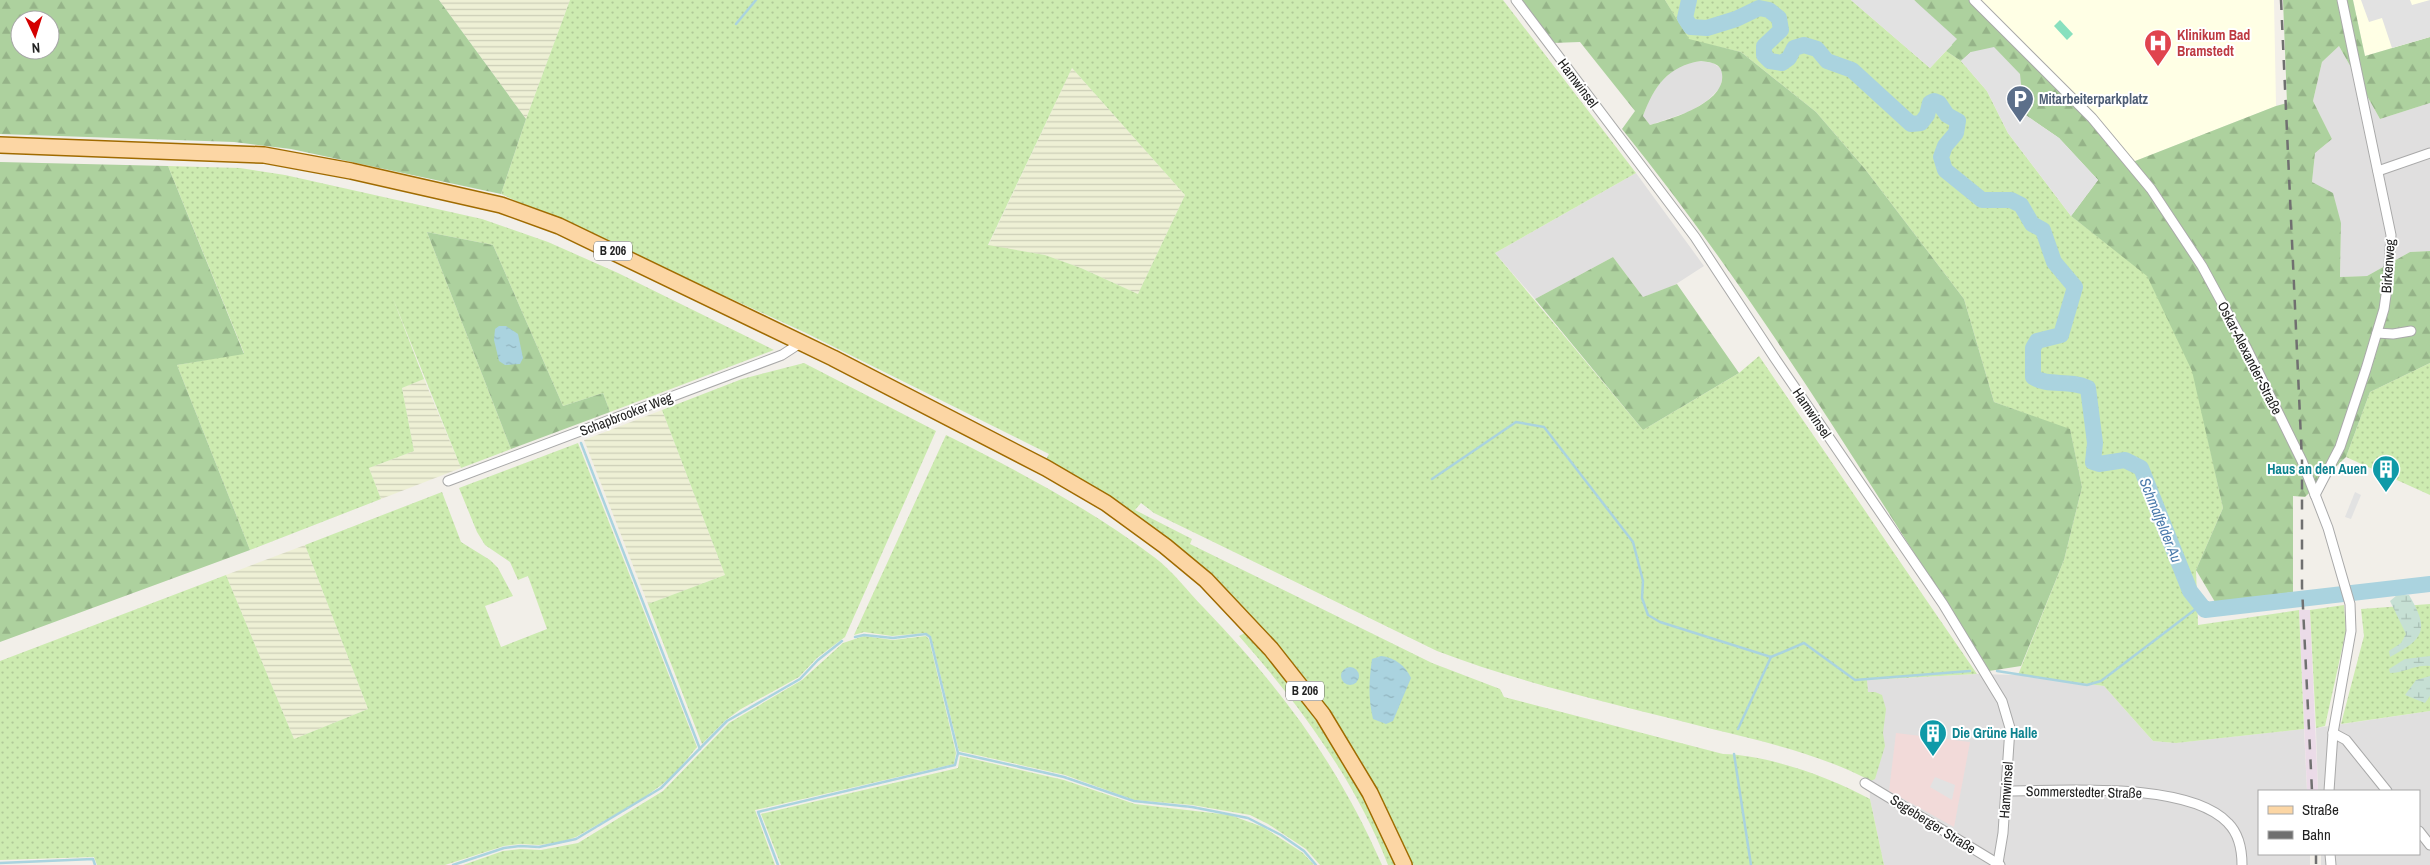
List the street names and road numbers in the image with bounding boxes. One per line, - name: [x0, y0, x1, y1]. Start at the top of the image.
- street label: Hamwinsel: [1554, 55, 1602, 111]
- street label: Birkenweg: [2377, 238, 2399, 294]
- road number: B 206: [594, 242, 632, 260]
- street label: Oskar-Alexander-Straße: [2214, 298, 2286, 418]
- street label: Hamwinsel: [1789, 384, 1835, 442]
- street label: Schapbrooker Weg: [577, 388, 676, 440]
- road number: B 206: [1286, 681, 1324, 700]
- street label: Hamwinsel: [1995, 761, 2017, 819]
- street label: Sommerstedter Straße: [2026, 782, 2142, 802]
- street label: Segeberger Straße: [1887, 790, 1979, 858]

